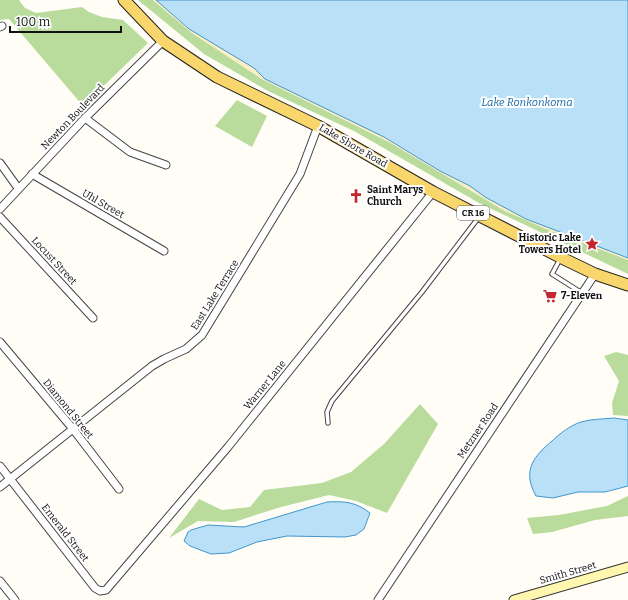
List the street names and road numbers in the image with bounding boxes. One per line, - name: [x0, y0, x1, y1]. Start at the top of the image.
- street label: Newton Boulevard: [39, 82, 107, 152]
- street label: Lake Shore Road: [317, 122, 389, 170]
- street label: Uhl Street: [80, 187, 127, 221]
- road number: CR 16: [457, 206, 489, 220]
- street label: Locust Street: [29, 235, 79, 288]
- street label: East Lake Terrace: [189, 258, 241, 332]
- street label: Warner Lane: [241, 358, 289, 412]
- street label: Diamond Street: [40, 377, 96, 441]
- street label: Metzner Road: [455, 401, 501, 461]
- street label: Emerald Street: [39, 502, 91, 564]
- street label: Smith Street: [538, 559, 598, 587]

